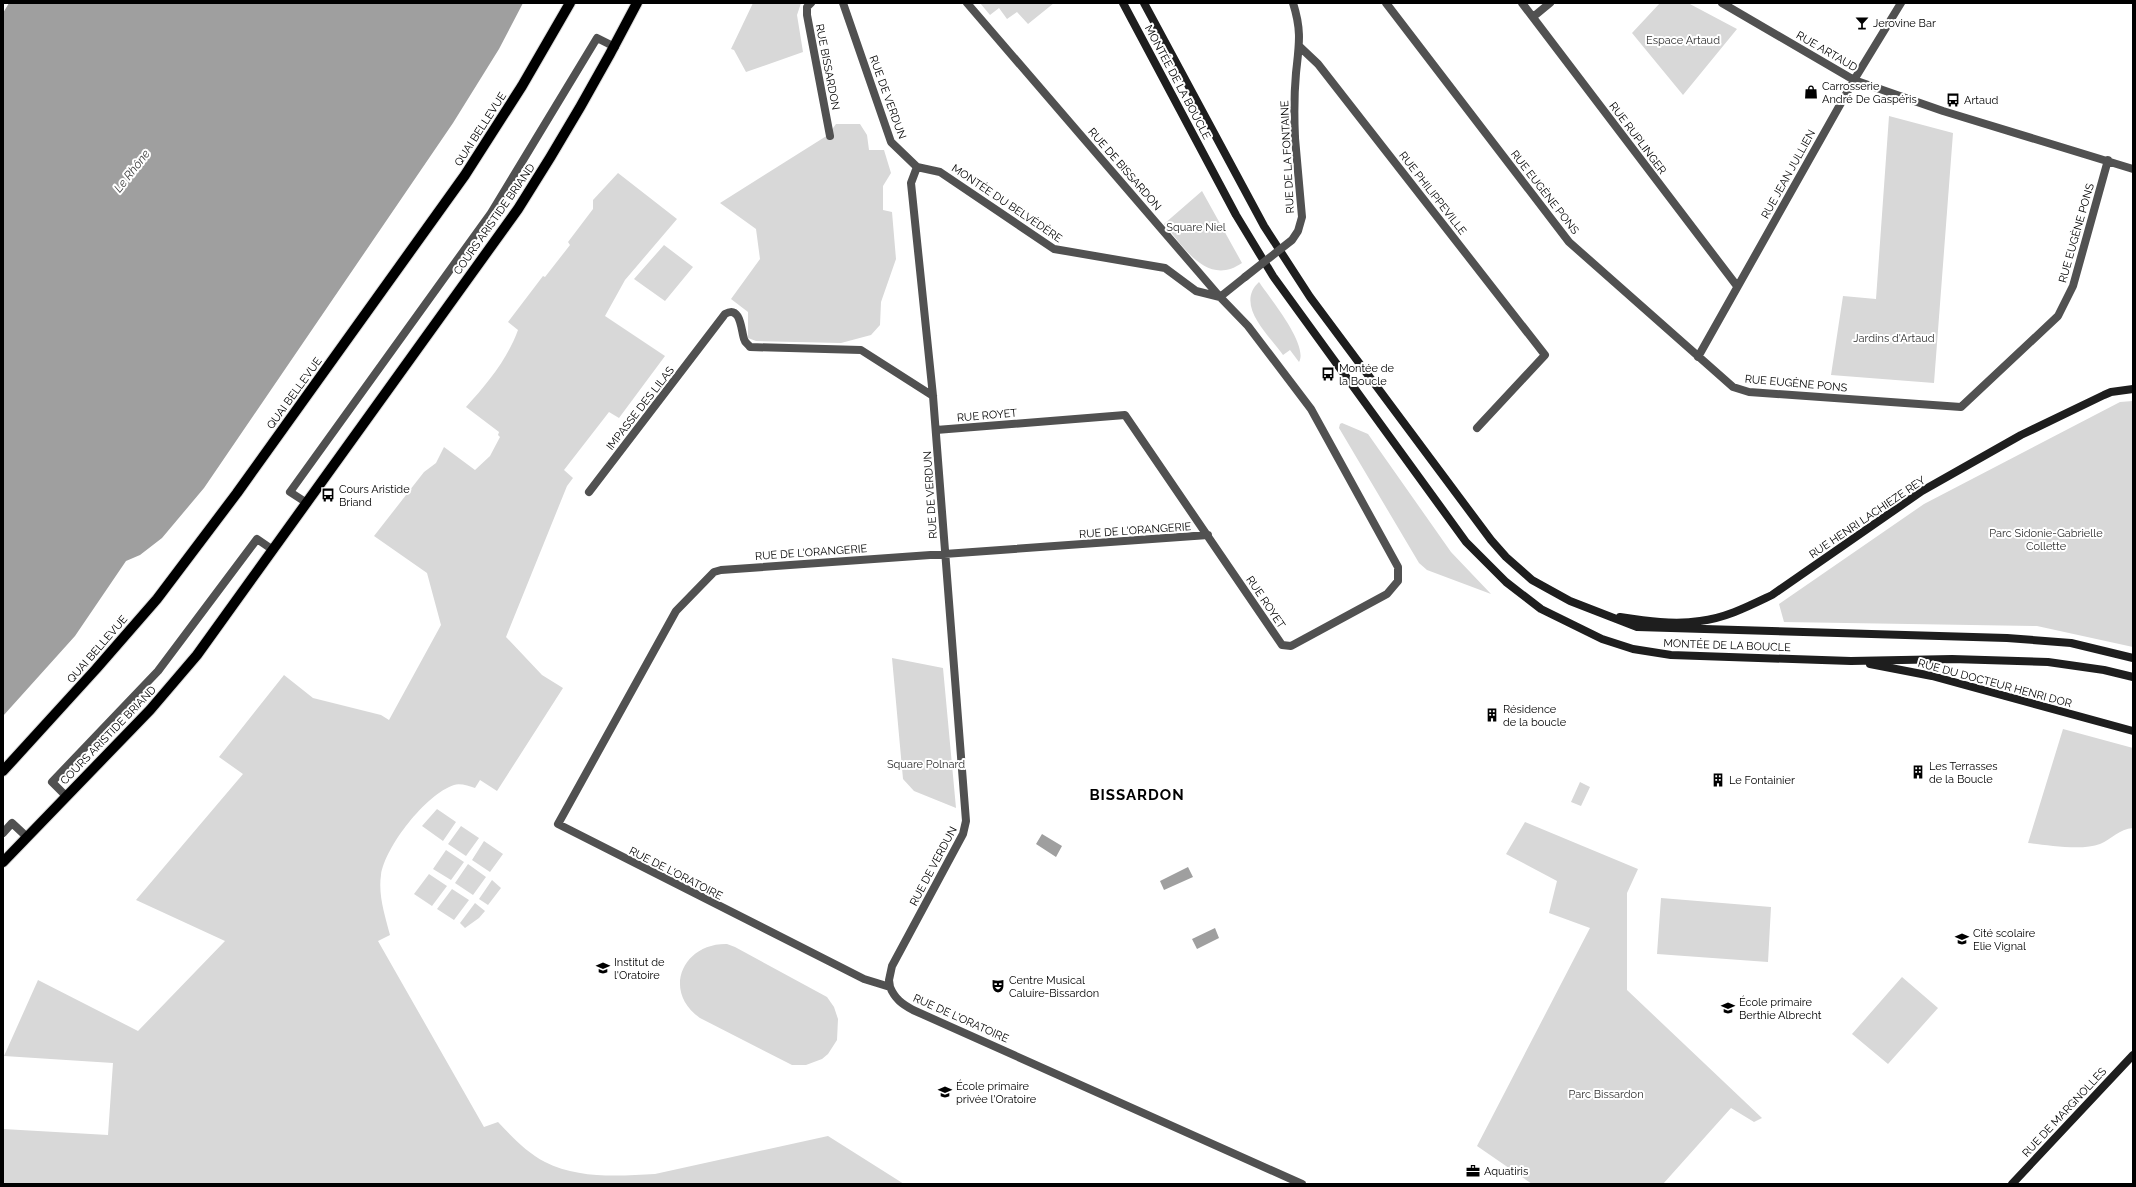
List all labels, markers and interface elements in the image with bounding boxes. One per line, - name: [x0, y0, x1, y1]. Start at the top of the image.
- bar icon: Jerovine Bar: [1854, 15, 1870, 31]
- place label: Jerovine Bar: [1873, 17, 1936, 30]
- street label: MONTÉE DE LA BOUCLE: [1142, 22, 1214, 142]
- street label: RUE BISSARDON: [813, 23, 842, 111]
- street label: RUE ARTAUD: [1794, 29, 1860, 74]
- park label: Espace Artaud: [1646, 34, 1720, 47]
- street label: RUE DE VERDUN: [866, 54, 909, 141]
- place label: Carrosserie André De Gaspéris: [1822, 80, 1917, 106]
- shop icon: Carrosserie André De Gaspéris: [1803, 84, 1819, 100]
- street label: QUAI BELLEVUE: [452, 90, 509, 169]
- bus stop icon: Artaud: [1945, 92, 1961, 108]
- place label: Artaud: [1964, 94, 1999, 107]
- street label: RUE DE LA FONTAINE: [1278, 100, 1297, 214]
- street label: RUE RUPLINGER: [1606, 100, 1669, 177]
- street label: RUE DE BISSARDON: [1085, 125, 1164, 213]
- street label: RUE JEAN JULLIEN: [1759, 128, 1818, 221]
- water label: Le Rhône: [111, 147, 153, 195]
- street label: RUE EUGÈNE PONS: [1508, 147, 1582, 237]
- street label: RUE PHILIPPEVILLE: [1396, 149, 1469, 238]
- street label: COURS ARISTIDE BRIAND: [451, 161, 538, 277]
- street label: MONTÉE DU BELVÉDÈRE: [949, 161, 1065, 245]
- street label: RUE EUGÈNE PONS: [2055, 181, 2097, 284]
- park label: Square Niel: [1166, 221, 1226, 234]
- park label: Jardins d'Artaud: [1853, 332, 1935, 345]
- street label: QUAI BELLEVUE: [264, 355, 325, 432]
- place label: Montée de la Boucle: [1339, 362, 1395, 388]
- street label: IMPASSE DES LILAS: [604, 364, 677, 453]
- bus stop icon: Montée de la Boucle: [1320, 366, 1336, 382]
- street label: RUE EUGÈNE PONS: [1744, 372, 1848, 394]
- street label: RUE ROYET: [956, 406, 1018, 425]
- street label: RUE DE VERDUN: [921, 451, 940, 539]
- street label: RUE HENRI LACHIEZE REY: [1807, 474, 1928, 561]
- place label: Cours Aristide Briand: [339, 483, 410, 509]
- bus stop icon: Cours Aristide Briand: [320, 487, 336, 503]
- street label: RUE DE L'ORANGERIE: [1079, 520, 1192, 541]
- park label: Parc Sidonie-Gabrielle Collette: [1989, 527, 2103, 553]
- street label: RUE DE L'ORANGERIE: [755, 542, 868, 563]
- street label: RUE ROYET: [1243, 574, 1288, 631]
- street label: QUAI BELLEVUE: [65, 613, 130, 686]
- street label: MONTÉE DE LA BOUCLE: [1663, 636, 1791, 654]
- street label: RUE DU DOCTEUR HENRI DOR: [1917, 657, 2073, 710]
- street label: COURS ARISTIDE BRIAND: [58, 683, 159, 787]
- place label: Résidence de la boucle: [1503, 703, 1567, 729]
- building icon: Résidence de la boucle: [1484, 707, 1500, 723]
- park label: Square Polnard: [887, 758, 965, 771]
- place label: Les Terrasses de la Boucle: [1929, 760, 1998, 786]
- building icon: Les Terrasses de la Boucle: [1910, 764, 1926, 780]
- building icon: Le Fontainier: [1710, 772, 1726, 788]
- place label: Le Fontainier: [1729, 774, 1795, 787]
- district label: BISSARDON: [1089, 786, 1185, 804]
- street label: RUE DE VERDUN: [907, 824, 960, 908]
- street label: RUE DE L'ORATOIRE: [627, 844, 725, 903]
- place label: Cité scolaire Elie Vignal: [1973, 927, 2036, 953]
- school or university icon: Cité scolaire Elie Vignal: [1954, 931, 1970, 947]
- place label: Institut de l'Oratoire: [614, 956, 665, 982]
- school or university icon: Institut de l'Oratoire: [595, 960, 611, 976]
- place label: Centre Musical Caluire-Bissardon: [1009, 974, 1099, 1000]
- theatre icon: Centre Musical Caluire-Bissardon: [990, 978, 1006, 994]
- street label: RUE DE L'ORATOIRE: [911, 992, 1011, 1046]
- place label: École primaire Berthie Albrecht: [1739, 995, 1822, 1022]
- school or university icon: École primaire Berthie Albrecht: [1720, 1000, 1736, 1016]
- street label: RUE DE MARGNOLLES: [2020, 1065, 2109, 1160]
- place label: École primaire privée l'Oratoire: [956, 1079, 1037, 1106]
- school or university icon: École primaire privée l'Oratoire: [937, 1084, 953, 1100]
- park label: Parc Bissardon: [1568, 1088, 1644, 1101]
- office icon: Aquatiris: [1465, 1163, 1481, 1179]
- place label: Aquatiris: [1484, 1165, 1528, 1178]

